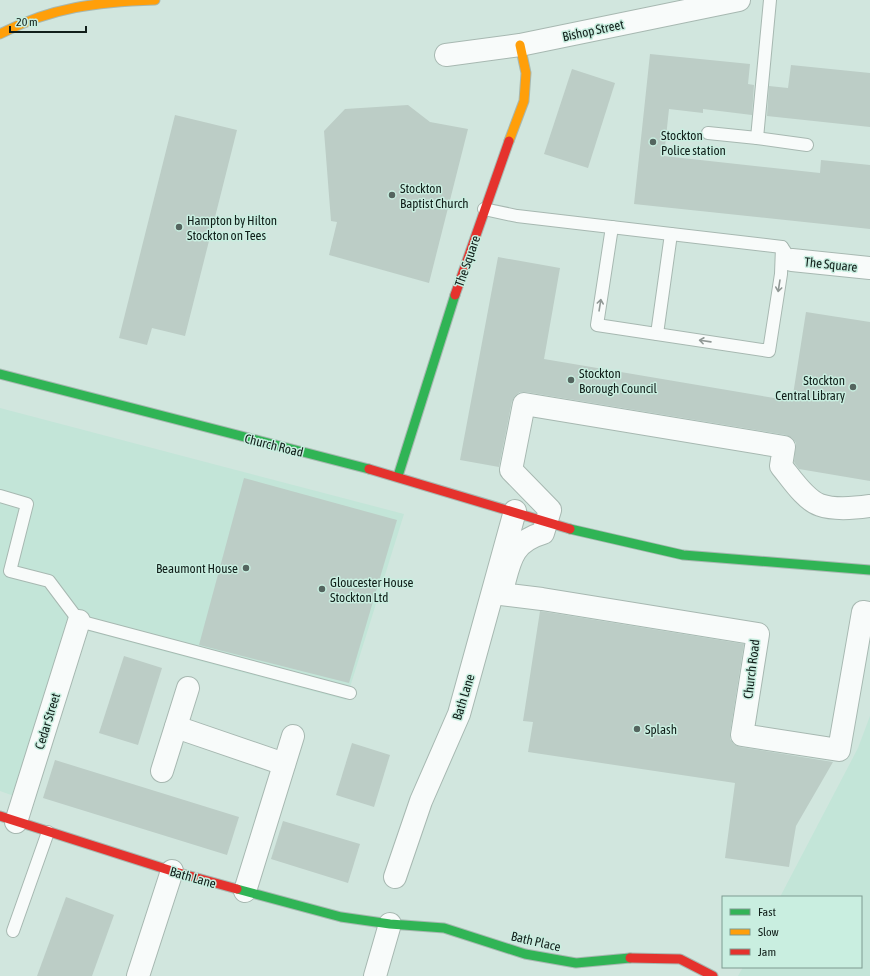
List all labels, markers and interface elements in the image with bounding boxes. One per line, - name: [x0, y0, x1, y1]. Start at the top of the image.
- scale bar: [10, 8, 86, 34]
- text: 20 m: [16, 15, 38, 29]
- street label: Bishop Street: [561, 17, 626, 44]
- place label: Stockton Police station: [661, 128, 726, 158]
- marker: Stockton Police station: [648, 137, 658, 147]
- place label: Stockton Baptist Church: [400, 181, 469, 211]
- marker: Stockton Baptist Church: [387, 190, 397, 200]
- place label: Hampton by Hilton Stockton on Tees: [187, 213, 277, 243]
- marker: Hampton by Hilton Stockton on Tees: [174, 222, 184, 232]
- street label: The Square: [452, 234, 483, 289]
- street label: The Square: [804, 254, 858, 275]
- one-way arrow: [775, 279, 783, 292]
- one-way arrow: [596, 299, 604, 312]
- one-way arrow: [699, 337, 712, 345]
- place label: Stockton Borough Council: [579, 366, 658, 396]
- place label: Stockton Central Library: [775, 373, 846, 403]
- marker: Stockton Borough Council: [566, 375, 576, 385]
- marker: Stockton Central Library: [848, 382, 858, 392]
- street label: Church Road: [243, 431, 305, 460]
- place label: Beaumont House: [156, 561, 238, 576]
- marker: Beaumont House: [241, 563, 251, 573]
- place label: Gloucester House Stockton Ltd: [330, 575, 414, 605]
- marker: Gloucester House Stockton Ltd: [317, 584, 327, 594]
- street label: Church Road: [740, 638, 763, 700]
- street label: Bath Lane: [449, 672, 478, 722]
- street label: Cedar Street: [32, 691, 63, 751]
- place label: Splash: [645, 722, 677, 737]
- marker: Splash: [632, 724, 642, 734]
- street label: Bath Lane: [168, 864, 218, 891]
- legend: [722, 896, 862, 968]
- text: Fast: [758, 905, 776, 919]
- text: Slow: [758, 925, 779, 939]
- street label: Bath Place: [510, 928, 562, 955]
- text: Jam: [758, 945, 776, 959]

